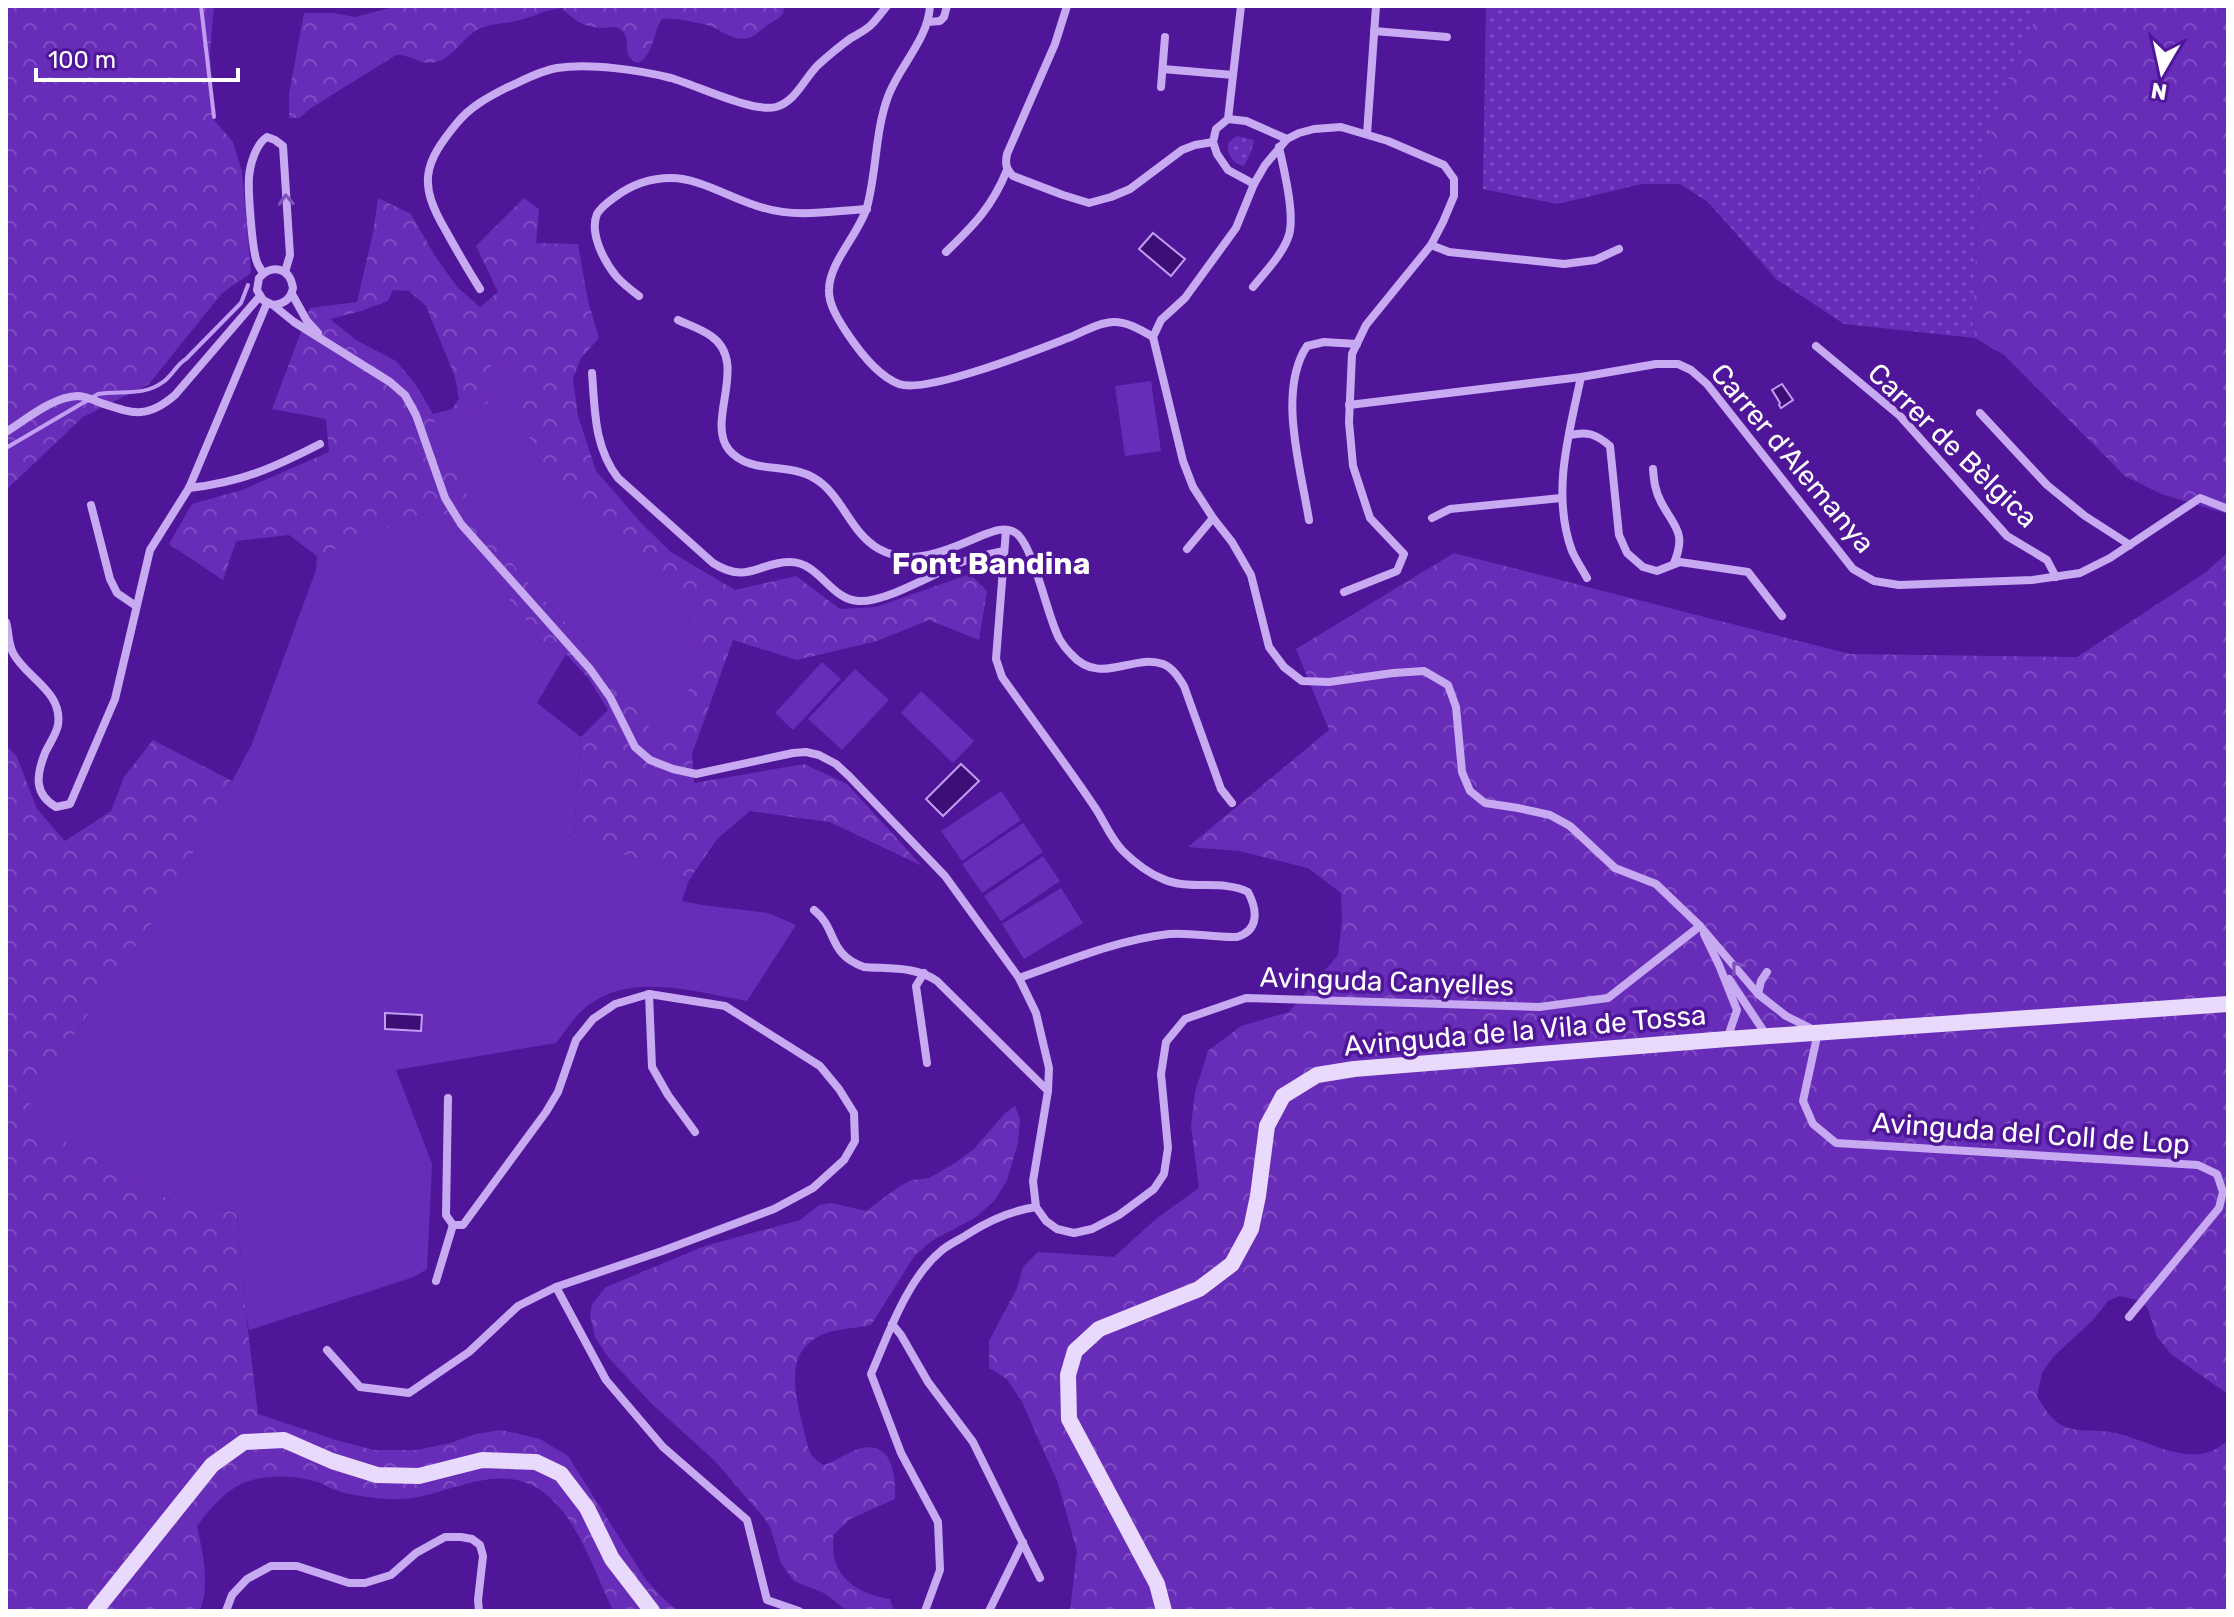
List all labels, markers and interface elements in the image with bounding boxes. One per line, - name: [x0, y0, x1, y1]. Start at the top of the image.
- scale bar: [36, 32, 238, 82]
- north arrow: [2122, 32, 2202, 112]
- text: 100 m: [48, 46, 116, 74]
- text: N: [2149, 77, 2169, 106]
- one-way arrow: [278, 193, 295, 206]
- street label: Carrer de Bèlgica: [1861, 356, 2044, 534]
- street label: Carrer d'Alemanya: [1704, 357, 1881, 560]
- district label: Font Bandina: [892, 546, 1090, 582]
- street label: Avinguda Canyelles: [1259, 961, 1515, 1002]
- one-way arrow: [1732, 961, 1746, 976]
- street label: Avinguda de la Vila de Tossa: [1343, 998, 1708, 1063]
- street label: Avinguda del Coll de Lop: [1871, 1106, 2191, 1161]

